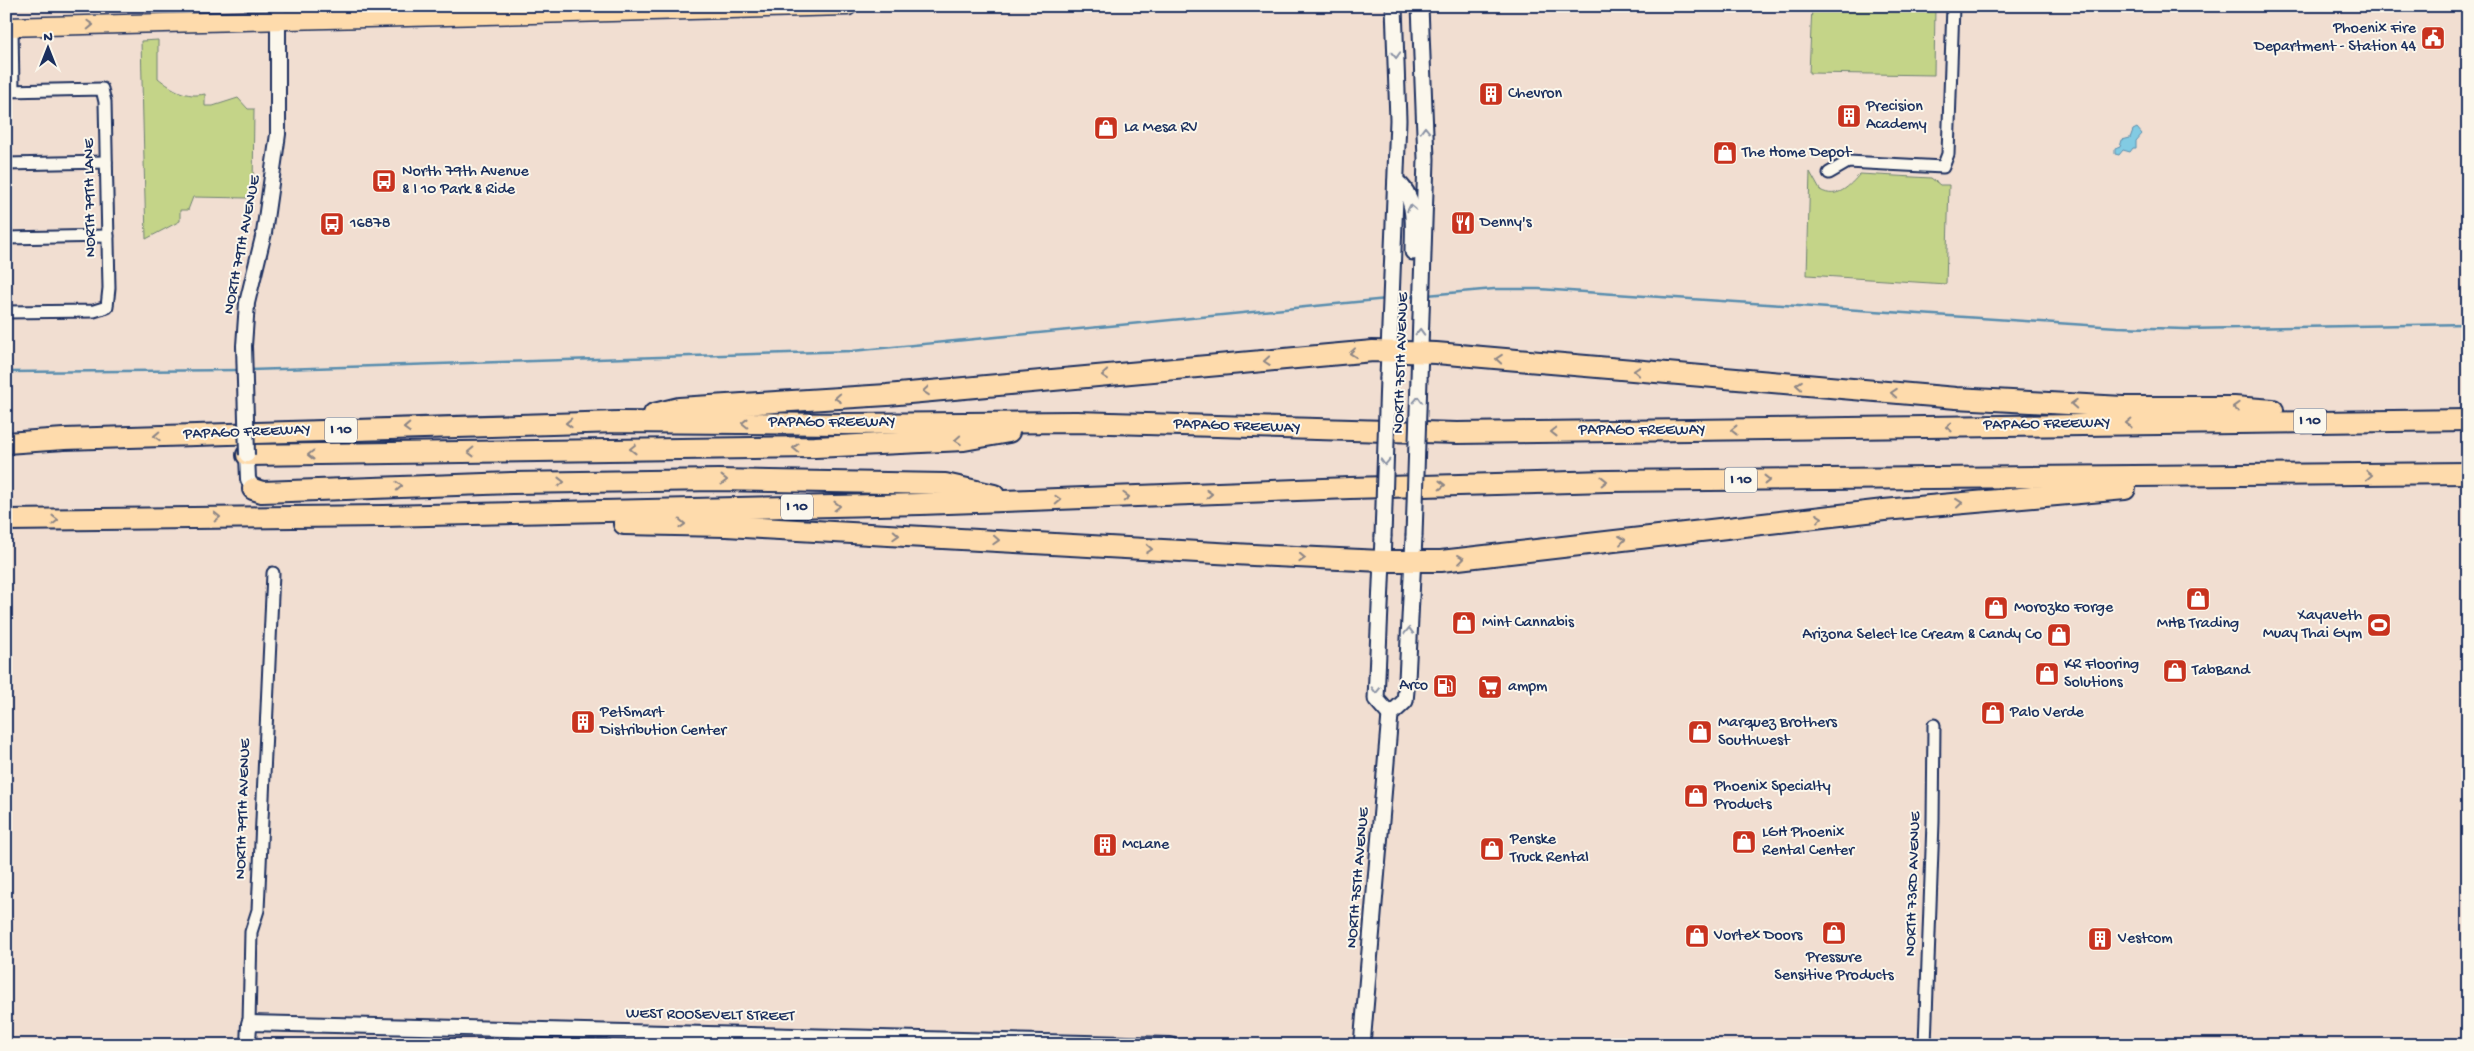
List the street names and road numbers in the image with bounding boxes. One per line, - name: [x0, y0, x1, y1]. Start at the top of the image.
- street label: NORTH 79TH LANE: [80, 137, 102, 257]
- street label: NORTH 79TH AVENUE: [220, 173, 266, 316]
- street label: NORTH 75TH AVENUE: [1390, 291, 1414, 434]
- road number: I 10: [2294, 408, 2326, 434]
- street label: PAPAGO FREEWAY: [767, 414, 896, 433]
- street label: PAPAGO FREEWAY: [1982, 414, 2111, 436]
- street label: PAPAGO FREEWAY: [1172, 415, 1301, 439]
- road number: I 10: [325, 418, 357, 442]
- street label: PAPAGO FREEWAY: [182, 421, 311, 445]
- street label: PAPAGO FREEWAY: [1577, 422, 1706, 441]
- road number: I 10: [1725, 468, 1757, 492]
- road number: I 10: [781, 494, 813, 520]
- street label: NORTH 79TH AVENUE: [232, 737, 256, 880]
- street label: NORTH 75TH AVENUE: [1343, 806, 1375, 949]
- street label: NORTH 73RD AVENUE: [1902, 810, 1926, 957]
- street label: WEST ROOSEVELT STREET: [625, 1005, 795, 1027]

